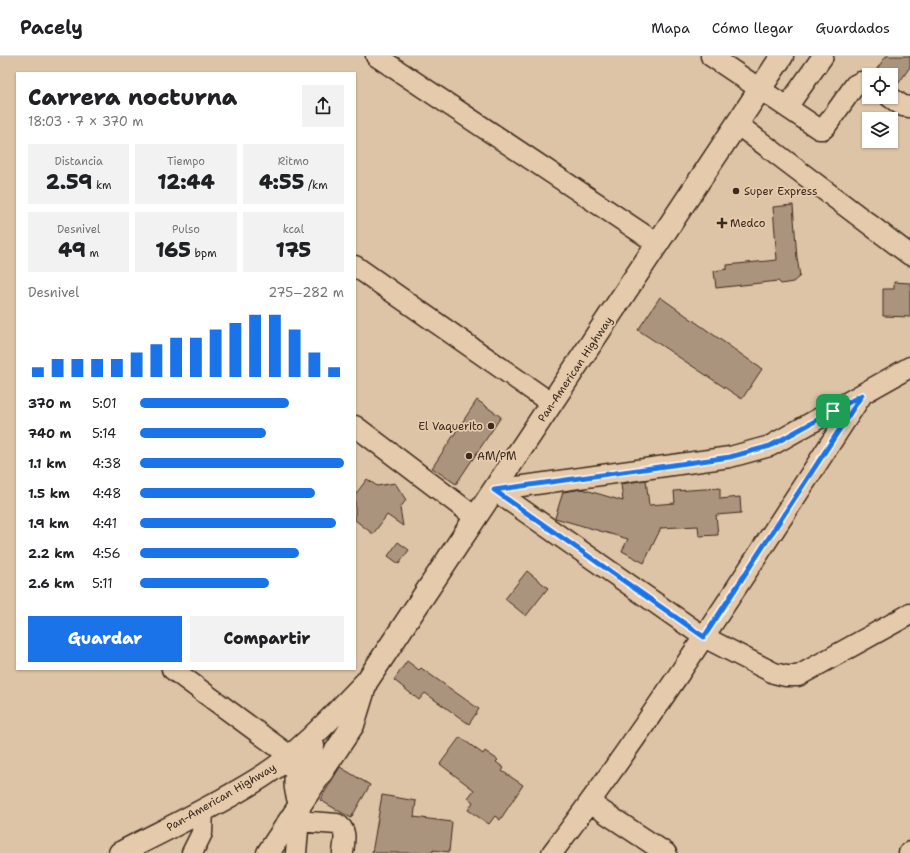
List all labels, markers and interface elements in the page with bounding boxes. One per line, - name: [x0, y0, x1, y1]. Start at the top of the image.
- text: Pacely: [20, 15, 83, 40]
- text: Mapa: [651, 19, 690, 37]
- text: Cómo llegar: [712, 19, 793, 37]
- text: Guardados: [815, 19, 890, 37]
- map controls: [862, 68, 898, 148]
- button: locate: [862, 68, 898, 104]
- text: Carrera nocturna: [28, 83, 237, 112]
- button: share: [302, 85, 344, 127]
- button: layers: [862, 112, 898, 148]
- text: 18:03 · 7 × 370 m: [28, 113, 144, 130]
- text: Distancia: [54, 154, 103, 169]
- text: Tiempo: [167, 154, 205, 169]
- text: Ritmo: [278, 154, 309, 169]
- text: 2.59: [46, 169, 92, 195]
- text: 12:44: [157, 169, 215, 195]
- text: 4:55: [259, 169, 304, 195]
- text: km: [92, 178, 112, 193]
- text: /km: [304, 178, 328, 193]
- place label: Super Express: [744, 184, 817, 199]
- marker: Super Express: [731, 186, 741, 196]
- place label: Medco: [730, 216, 766, 231]
- marker: Medco: [717, 218, 727, 228]
- text: Desnivel: [57, 222, 100, 237]
- text: Pulso: [172, 222, 200, 237]
- text: kcal: [283, 222, 304, 237]
- text: 49: [58, 237, 86, 263]
- text: 165: [155, 237, 191, 263]
- text: 175: [276, 237, 311, 263]
- text: m: [86, 246, 99, 261]
- text: bpm: [191, 246, 217, 261]
- text: Desnivel: [28, 284, 79, 301]
- text: 275–282 m: [268, 284, 344, 301]
- street label: Pan-American Highway: [534, 314, 616, 425]
- pin: [816, 394, 850, 428]
- text: 370 m: [28, 395, 71, 412]
- text: 5:01: [92, 395, 117, 412]
- icon: arrive: [822, 400, 844, 422]
- place label: El Vaquerito: [418, 419, 483, 434]
- marker: El Vaquerito: [486, 421, 496, 431]
- text: 740 m: [28, 425, 71, 442]
- text: 5:14: [92, 425, 116, 442]
- place label: AM/PM: [477, 449, 517, 464]
- marker: AM/PM: [464, 451, 474, 461]
- text: 1.1 km: [28, 455, 66, 472]
- text: 4:38: [92, 455, 121, 472]
- text: 1.5 km: [28, 485, 70, 502]
- text: 4:48: [92, 485, 121, 502]
- text: 1.9 km: [28, 515, 69, 532]
- text: 4:41: [92, 515, 117, 532]
- text: 2.2 km: [28, 545, 74, 562]
- text: 4:56: [92, 545, 121, 562]
- text: 2.6 km: [28, 575, 74, 592]
- text: 5:11: [92, 575, 113, 592]
- button: Guardar: [28, 616, 182, 662]
- button: Compartir: [190, 616, 344, 662]
- street label: Pan-American Highway: [164, 760, 279, 835]

